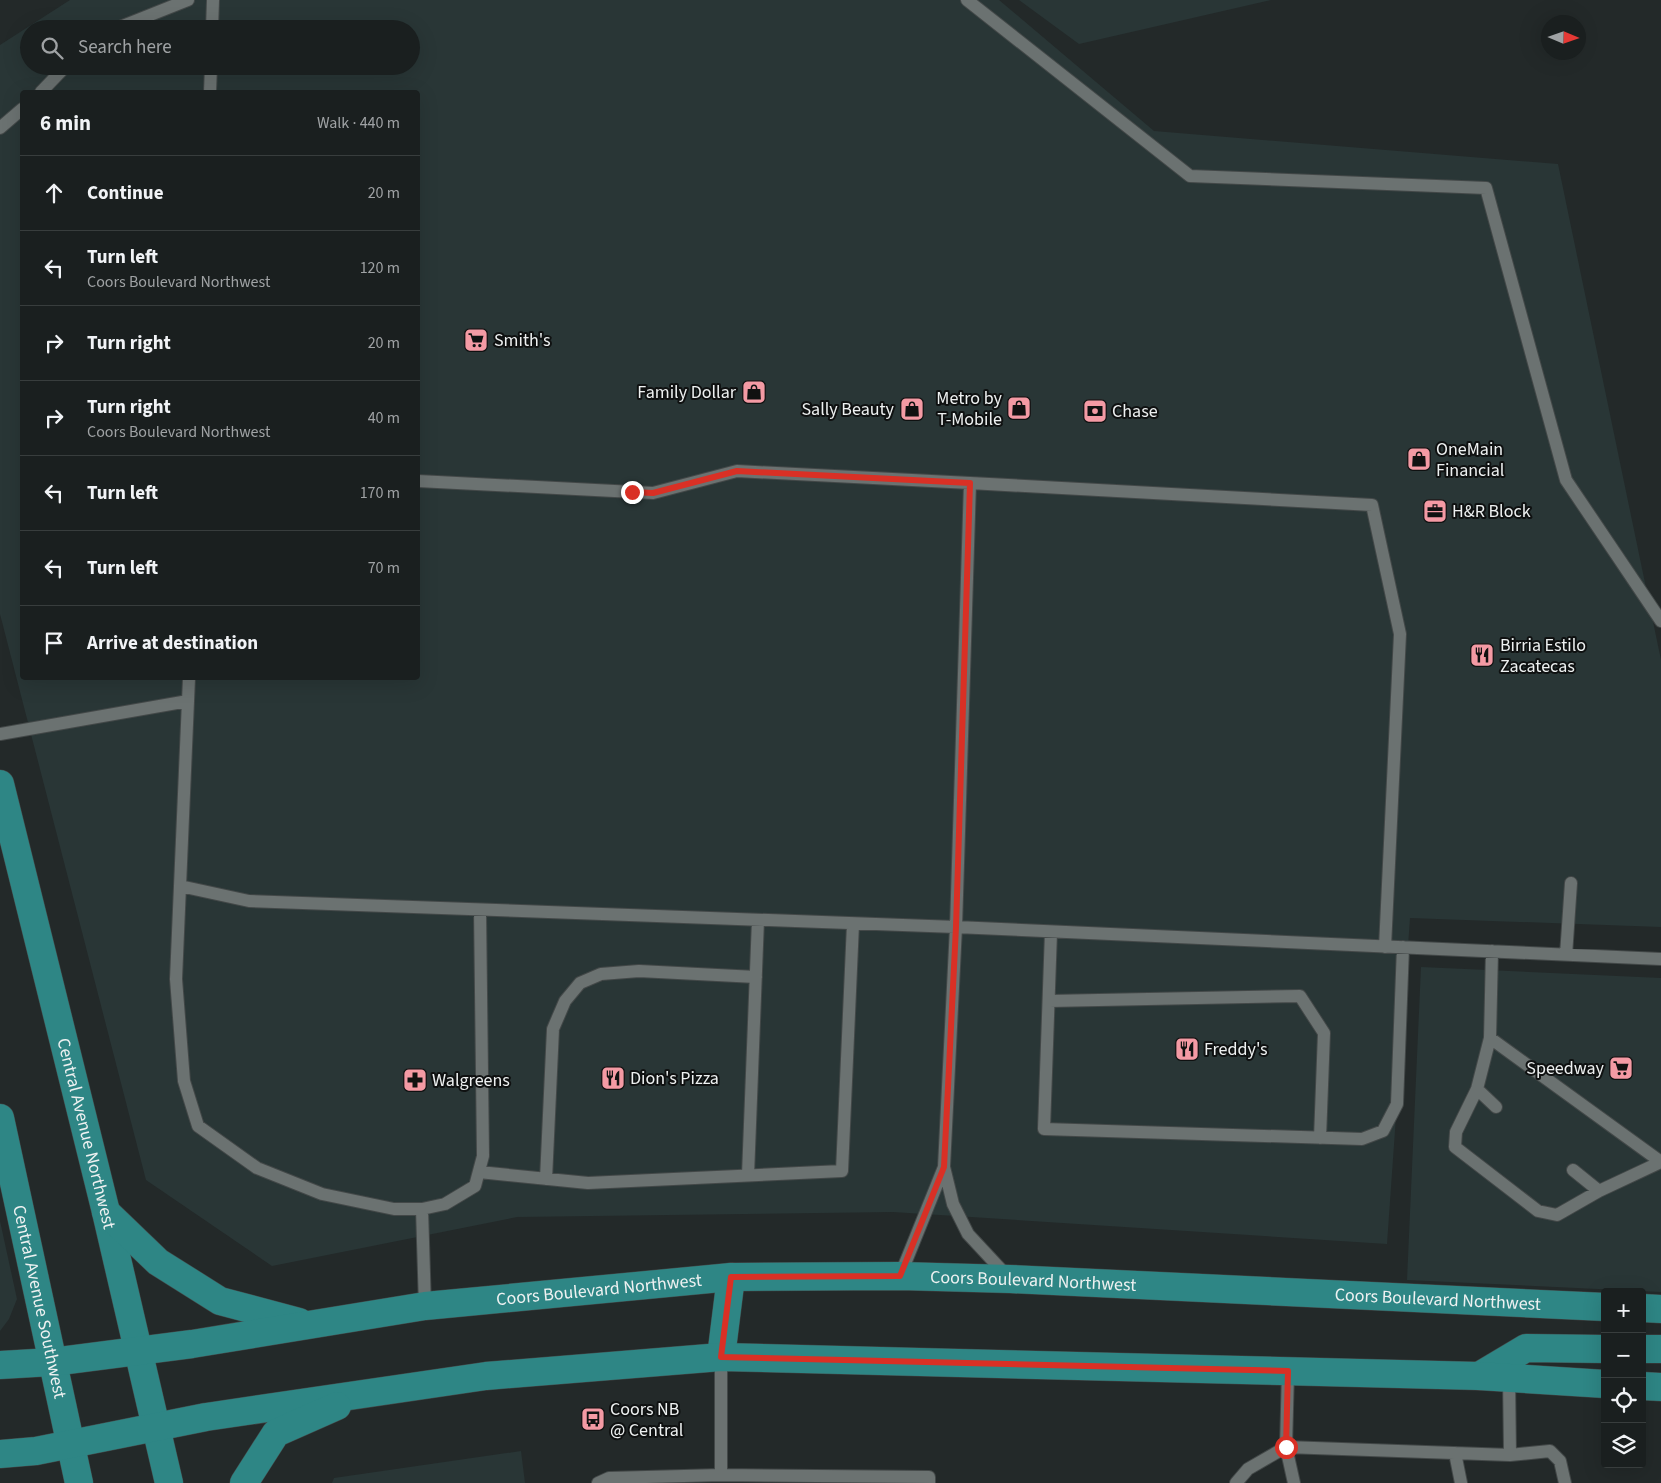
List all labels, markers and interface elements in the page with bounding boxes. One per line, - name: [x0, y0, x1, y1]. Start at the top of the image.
- north arrow: [1541, 15, 1586, 60]
- search box: [20, 20, 420, 75]
- icon: search: [38, 34, 66, 62]
- text: Search here: [78, 34, 172, 61]
- text: 6 min: [40, 108, 91, 138]
- text: Walk · 440 m: [317, 112, 400, 134]
- icon: ahead: [40, 179, 68, 207]
- text: Continue: [87, 180, 164, 207]
- text: 20 m: [368, 182, 400, 204]
- text: Turn left: [87, 244, 158, 271]
- icon: left: [40, 254, 68, 282]
- text: 120 m: [360, 257, 400, 279]
- text: Coors Boulevard Northwest: [87, 271, 270, 293]
- supermarket icon: Smith's: [463, 327, 489, 353]
- place label: Smith's: [494, 328, 551, 353]
- icon: right: [40, 329, 68, 357]
- text: Turn right: [87, 330, 171, 357]
- text: 20 m: [368, 332, 400, 354]
- shop icon: Family Dollar: [741, 379, 767, 405]
- place label: Family Dollar: [637, 380, 737, 405]
- place label: Metro by T-Mobile: [936, 386, 1003, 432]
- text: Turn right: [87, 394, 171, 421]
- shop icon: Metro by T-Mobile: [1006, 395, 1032, 421]
- shop icon: Sally Beauty: [899, 396, 925, 422]
- place label: Sally Beauty: [802, 397, 895, 422]
- bank icon: Chase: [1082, 398, 1108, 424]
- place label: Chase: [1112, 399, 1158, 424]
- icon: right: [40, 404, 68, 432]
- text: 40 m: [368, 407, 400, 429]
- text: Coors Boulevard Northwest: [87, 421, 270, 443]
- place label: OneMain Financial: [1436, 437, 1504, 483]
- shop icon: OneMain Financial: [1406, 446, 1432, 472]
- icon: left: [40, 479, 68, 507]
- text: Turn left: [87, 480, 158, 507]
- route end: [621, 481, 644, 504]
- text: 170 m: [360, 482, 400, 504]
- office icon: H&R Block: [1422, 498, 1448, 524]
- place label: H&R Block: [1452, 499, 1531, 524]
- icon: left: [40, 554, 68, 582]
- text: Turn left: [87, 555, 158, 582]
- text: 70 m: [368, 557, 400, 579]
- icon: arrive: [40, 629, 68, 657]
- text: Arrive at destination: [87, 630, 258, 657]
- place label: Birria Estilo Zacatecas: [1500, 633, 1586, 679]
- restaurant icon: Birria Estilo Zacatecas: [1469, 642, 1495, 668]
- street label: Central Avenue Northwest: [51, 1035, 122, 1232]
- restaurant icon: Freddy's: [1174, 1036, 1200, 1062]
- place label: Freddy's: [1204, 1037, 1268, 1062]
- supermarket icon: Speedway: [1608, 1055, 1634, 1081]
- place label: Speedway: [1526, 1056, 1605, 1081]
- restaurant icon: Dion's Pizza: [600, 1065, 626, 1091]
- place label: Dion's Pizza: [630, 1066, 719, 1091]
- pharmacy icon: Walgreens: [402, 1067, 428, 1093]
- place label: Walgreens: [432, 1068, 510, 1093]
- street label: Central Avenue Southwest: [7, 1203, 73, 1401]
- street label: Coors Boulevard Northwest: [930, 1264, 1137, 1297]
- street label: Coors Boulevard Northwest: [495, 1267, 703, 1312]
- street label: Coors Boulevard Northwest: [1334, 1282, 1541, 1316]
- map controls: [1601, 1288, 1646, 1468]
- button: +: [1601, 1288, 1646, 1333]
- button: −: [1601, 1333, 1646, 1378]
- button: locate: [1601, 1378, 1646, 1423]
- place label: Coors NB @ Central: [610, 1397, 683, 1443]
- bus stop icon: Coors NB @ Central: [580, 1406, 606, 1432]
- button: layers: [1601, 1423, 1646, 1468]
- route start: [1275, 1436, 1298, 1459]

